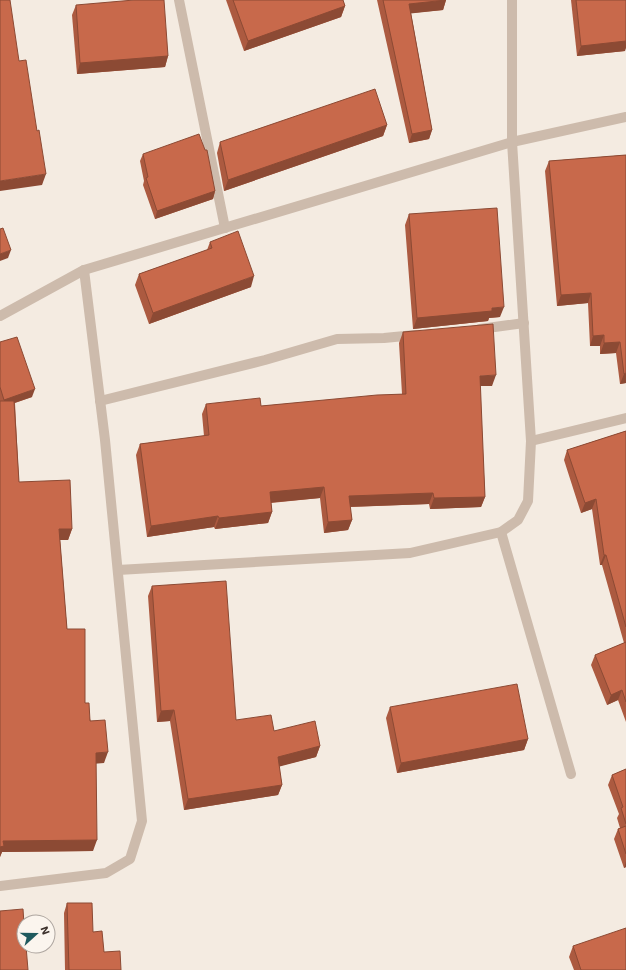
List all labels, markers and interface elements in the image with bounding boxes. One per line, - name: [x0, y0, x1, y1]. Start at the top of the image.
- north arrow: [16, 914, 56, 954]
- text: N: [37, 924, 52, 937]

